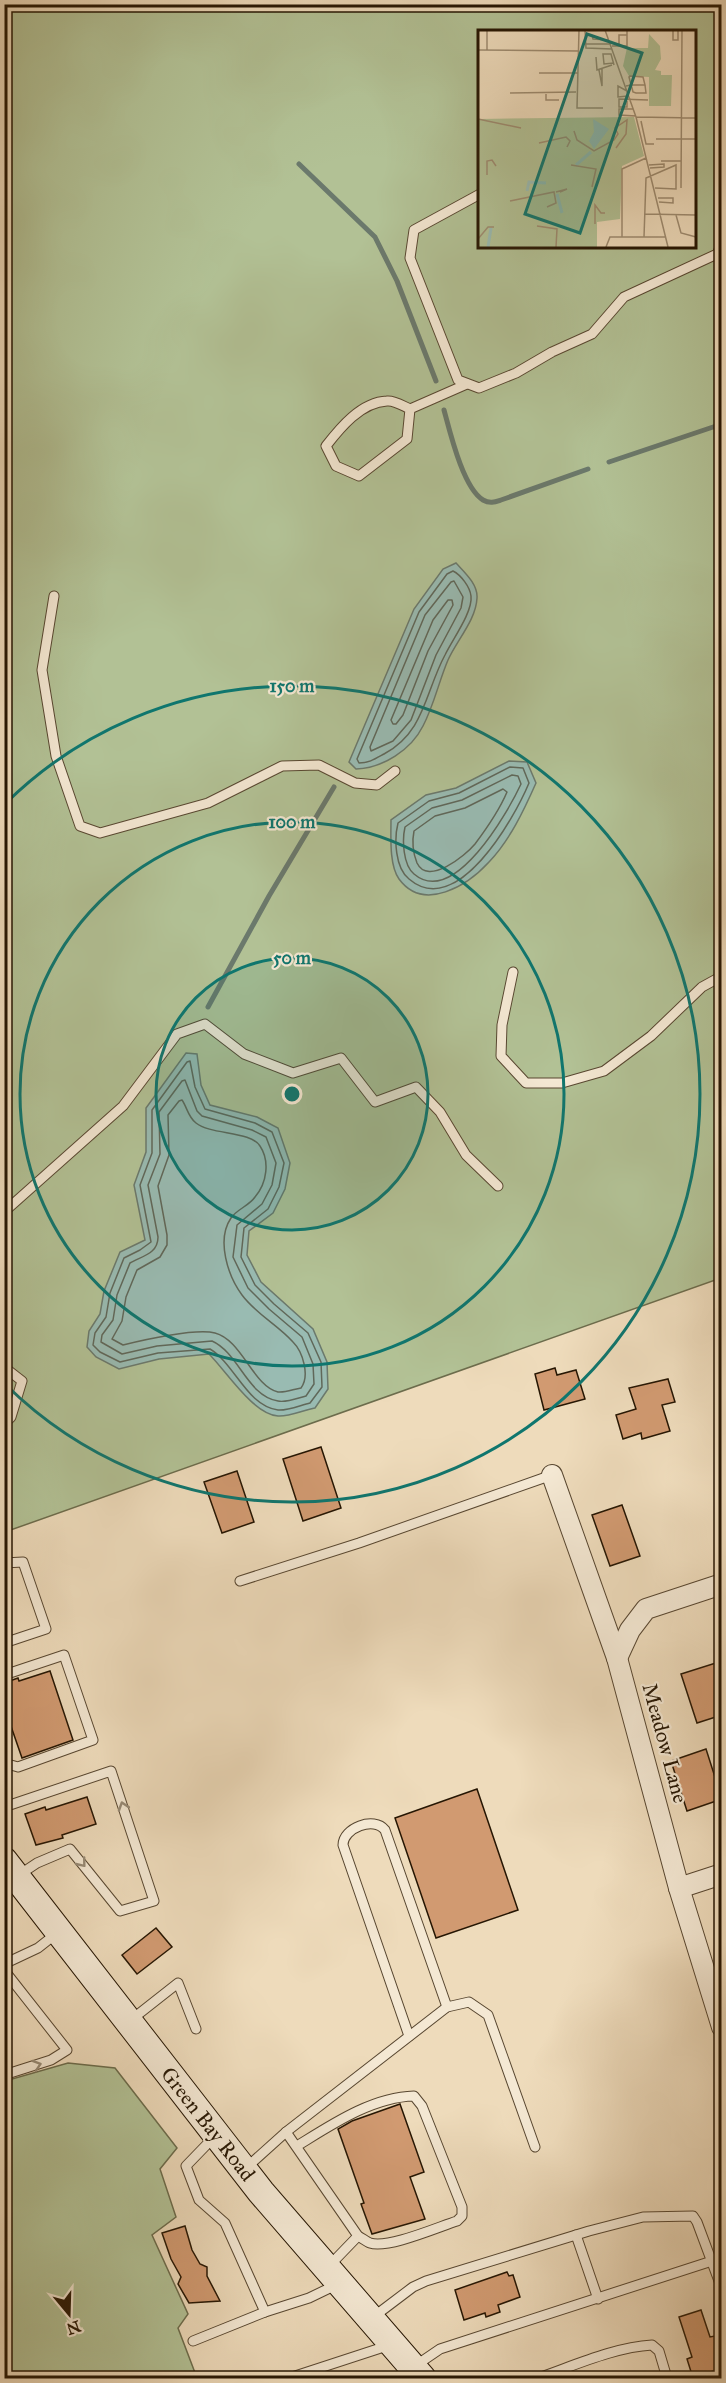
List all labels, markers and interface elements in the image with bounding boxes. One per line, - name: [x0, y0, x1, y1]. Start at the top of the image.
- inset map: [478, 30, 696, 248]
- text: 150 m: [270, 675, 315, 697]
- text: 100 m: [269, 811, 316, 833]
- text: 50 m: [273, 947, 312, 969]
- centre of rings: [282, 1084, 302, 1104]
- street label: Meadow Lane: [637, 1680, 694, 1806]
- one-way arrow: [118, 1801, 130, 1812]
- one-way arrow: [75, 1856, 86, 1867]
- one-way arrow: [31, 2059, 42, 2072]
- street label: Green Bay Road: [155, 2062, 261, 2187]
- north arrow: [39, 2284, 99, 2344]
- text: N: [64, 2317, 83, 2339]

